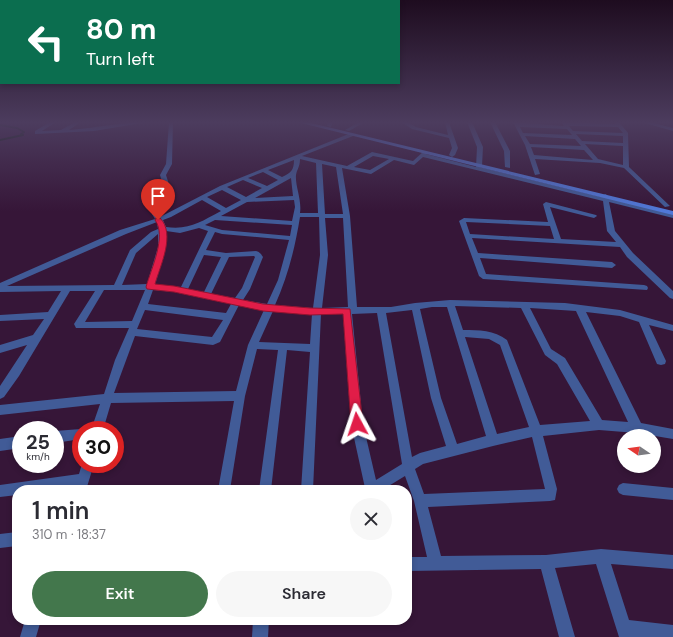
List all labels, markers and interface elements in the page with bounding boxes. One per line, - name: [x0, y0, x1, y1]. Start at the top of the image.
- text: 80 m: [86, 11, 156, 48]
- icon: left: [20, 16, 72, 68]
- text: Turn left: [86, 47, 155, 71]
- pin: [141, 179, 175, 220]
- icon: arrive: [147, 185, 169, 207]
- position arrow: [336, 403, 378, 445]
- speed limit sign: 30: [72, 421, 124, 473]
- text: 25: [26, 429, 50, 455]
- north arrow: [617, 429, 661, 473]
- map controls: [617, 429, 661, 473]
- text: km/h: [26, 450, 50, 463]
- text: 1 min: [32, 495, 89, 526]
- button: close: [350, 498, 392, 540]
- text: 310 m · 18:37: [32, 526, 106, 543]
- button: Exit: [32, 571, 208, 617]
- button: Share: [216, 571, 392, 617]

